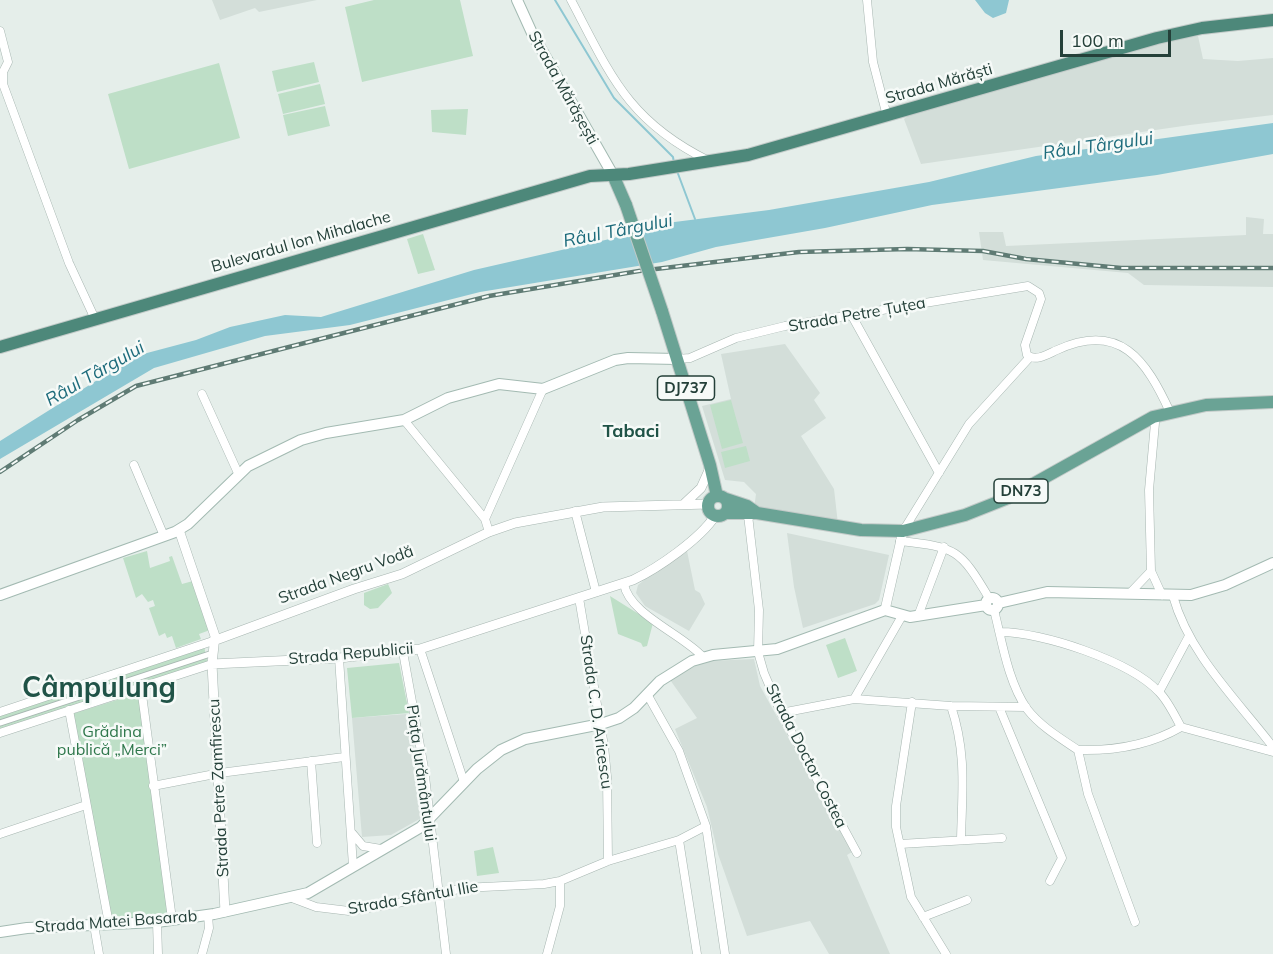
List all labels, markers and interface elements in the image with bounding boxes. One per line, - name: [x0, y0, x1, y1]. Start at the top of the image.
- scale bar: [1063, 18, 1174, 56]
- street label: Strada Mărășești: [524, 28, 602, 148]
- text: 100 m: [1071, 29, 1124, 52]
- street label: Strada Mărăști: [883, 60, 995, 108]
- water label: Râul Târgului: [1042, 128, 1154, 164]
- street label: Bulevardul Ion Mihalache: [209, 207, 393, 277]
- water label: Râul Târgului: [562, 210, 674, 252]
- street label: Strada Petre Țuțea: [787, 293, 927, 337]
- water label: Râul Târgului: [42, 337, 148, 411]
- road number: DJ737: [658, 376, 714, 400]
- district label: Tabaci: [603, 421, 659, 443]
- road number: DN73: [994, 479, 1048, 503]
- street label: Strada Negru Vodă: [276, 542, 416, 608]
- street label: Strada C. D. Aricescu: [576, 634, 616, 790]
- street label: Strada Republicii: [288, 639, 414, 669]
- district label: Câmpulung: [22, 672, 176, 706]
- street label: Strada Doctor Costea: [761, 681, 851, 831]
- street label: Strada Petre Zamfirescu: [205, 698, 233, 878]
- street label: Piața Jurământului: [402, 703, 440, 843]
- park label: Grădina publică „Merci”: [57, 722, 167, 760]
- street label: Strada Sfântul Ilie: [346, 877, 480, 919]
- street label: Strada Matei Basarab: [34, 907, 198, 937]

